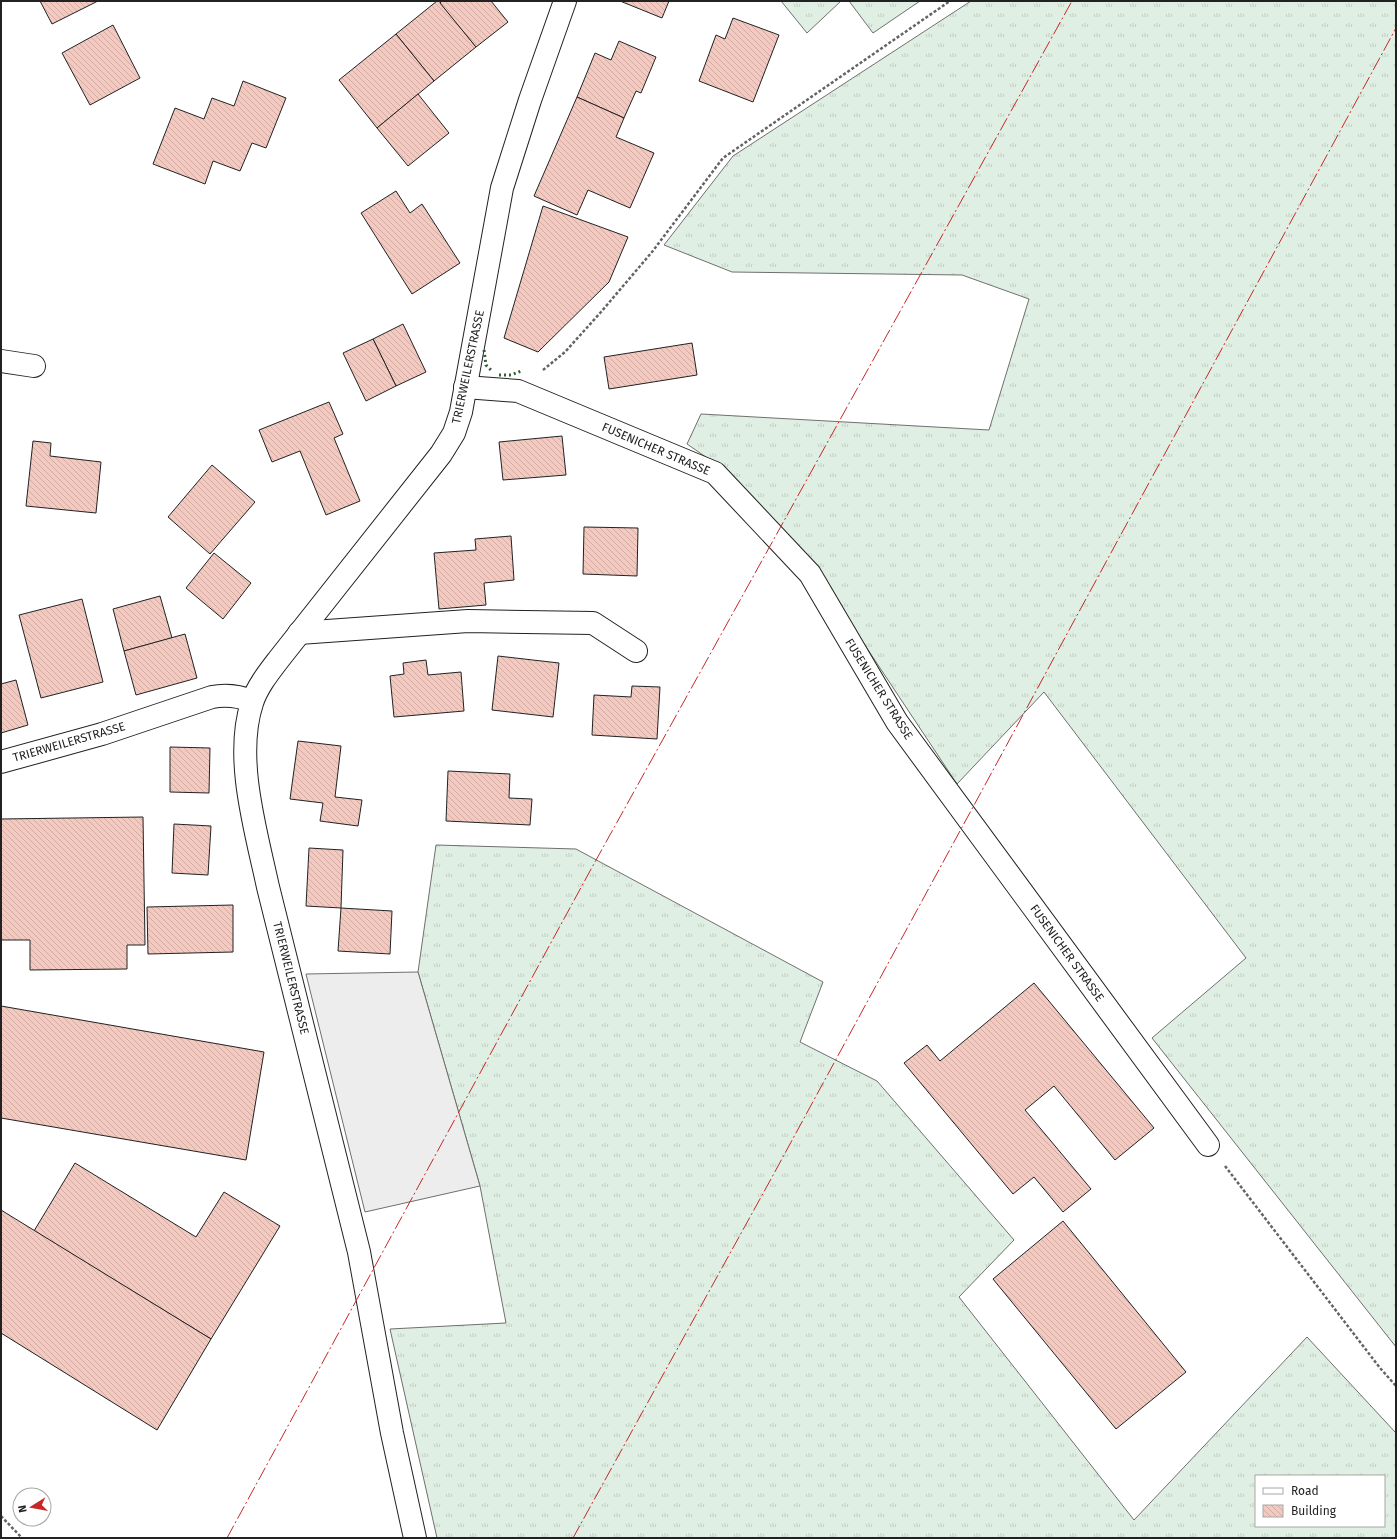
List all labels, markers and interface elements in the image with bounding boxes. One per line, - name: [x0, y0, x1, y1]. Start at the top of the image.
- street label: TRIERWEILERSTRASSE: [449, 309, 487, 425]
- street label: FUSENICHER STRASSE: [600, 420, 712, 478]
- street label: FUSENICHER STRASSE: [842, 636, 916, 742]
- street label: TRIERWEILERSTRASSE: [11, 719, 127, 765]
- street label: FUSENICHER STRASSE: [1027, 902, 1107, 1004]
- street label: TRIERWEILERSTRASSE: [270, 920, 312, 1036]
- legend: [1255, 1475, 1385, 1527]
- text: Road: [1291, 1484, 1319, 1498]
- north arrow: [12, 1487, 52, 1527]
- text: N: [16, 1504, 30, 1514]
- text: Building: [1291, 1504, 1337, 1518]

